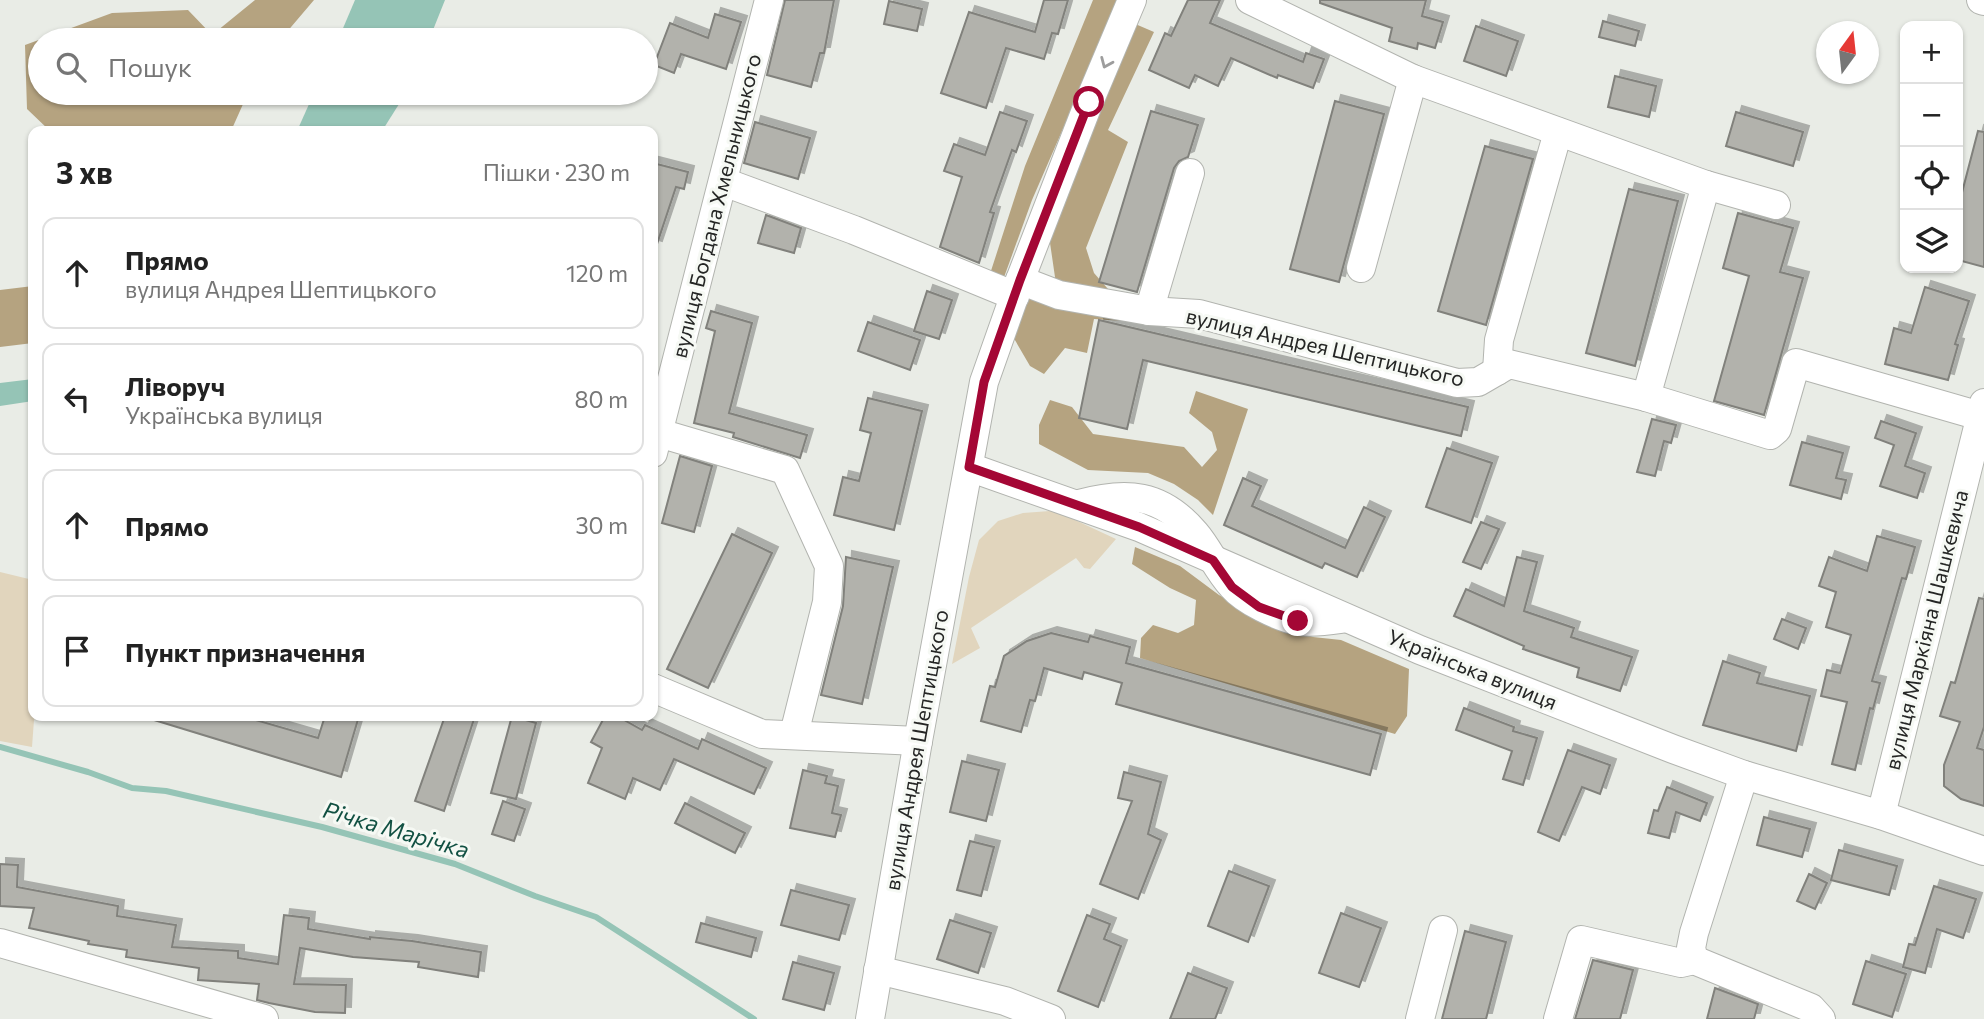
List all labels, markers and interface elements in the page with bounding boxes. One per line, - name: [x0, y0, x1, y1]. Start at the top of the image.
- north arrow: [1816, 21, 1879, 84]
- map controls: [1900, 21, 1963, 273]
- button: +: [1900, 21, 1963, 84]
- search box: [28, 28, 658, 105]
- icon: search: [52, 48, 90, 86]
- text: Пошук: [108, 51, 192, 82]
- street label: вулиця Богдана Хмельницького: [666, 51, 765, 360]
- one-way arrow: [1100, 56, 1114, 68]
- button: −: [1900, 84, 1963, 147]
- route start: [1073, 86, 1104, 117]
- button: locate: [1900, 147, 1963, 210]
- text: 3 хв: [56, 153, 113, 190]
- text: Пішки · 230 m: [483, 158, 630, 186]
- button: layers: [1900, 210, 1963, 273]
- text: Прямо: [125, 244, 209, 275]
- icon: ahead: [58, 254, 96, 292]
- text: 120 m: [566, 259, 628, 287]
- text: вулиця Андрея Шептицького: [125, 275, 437, 303]
- street label: вулиця Андрея Шептицького: [1184, 302, 1467, 391]
- text: Ліворуч: [125, 370, 225, 401]
- icon: left: [58, 380, 96, 418]
- text: 80 m: [575, 385, 628, 413]
- text: Українська вулиця: [125, 401, 323, 429]
- street label: вулиця Маркіяна Шашкевича: [1879, 487, 1972, 772]
- icon: ahead: [58, 506, 96, 544]
- text: Прямо: [125, 510, 209, 541]
- text: 30 m: [575, 511, 628, 539]
- route end: [1282, 605, 1313, 636]
- street label: вулиця Андрея Шептицького: [878, 607, 953, 892]
- street label: Українська вулиця: [1384, 623, 1561, 714]
- icon: arrive: [58, 632, 96, 670]
- text: Пункт призначення: [125, 636, 365, 667]
- water label: Річка Марічка: [320, 795, 473, 863]

